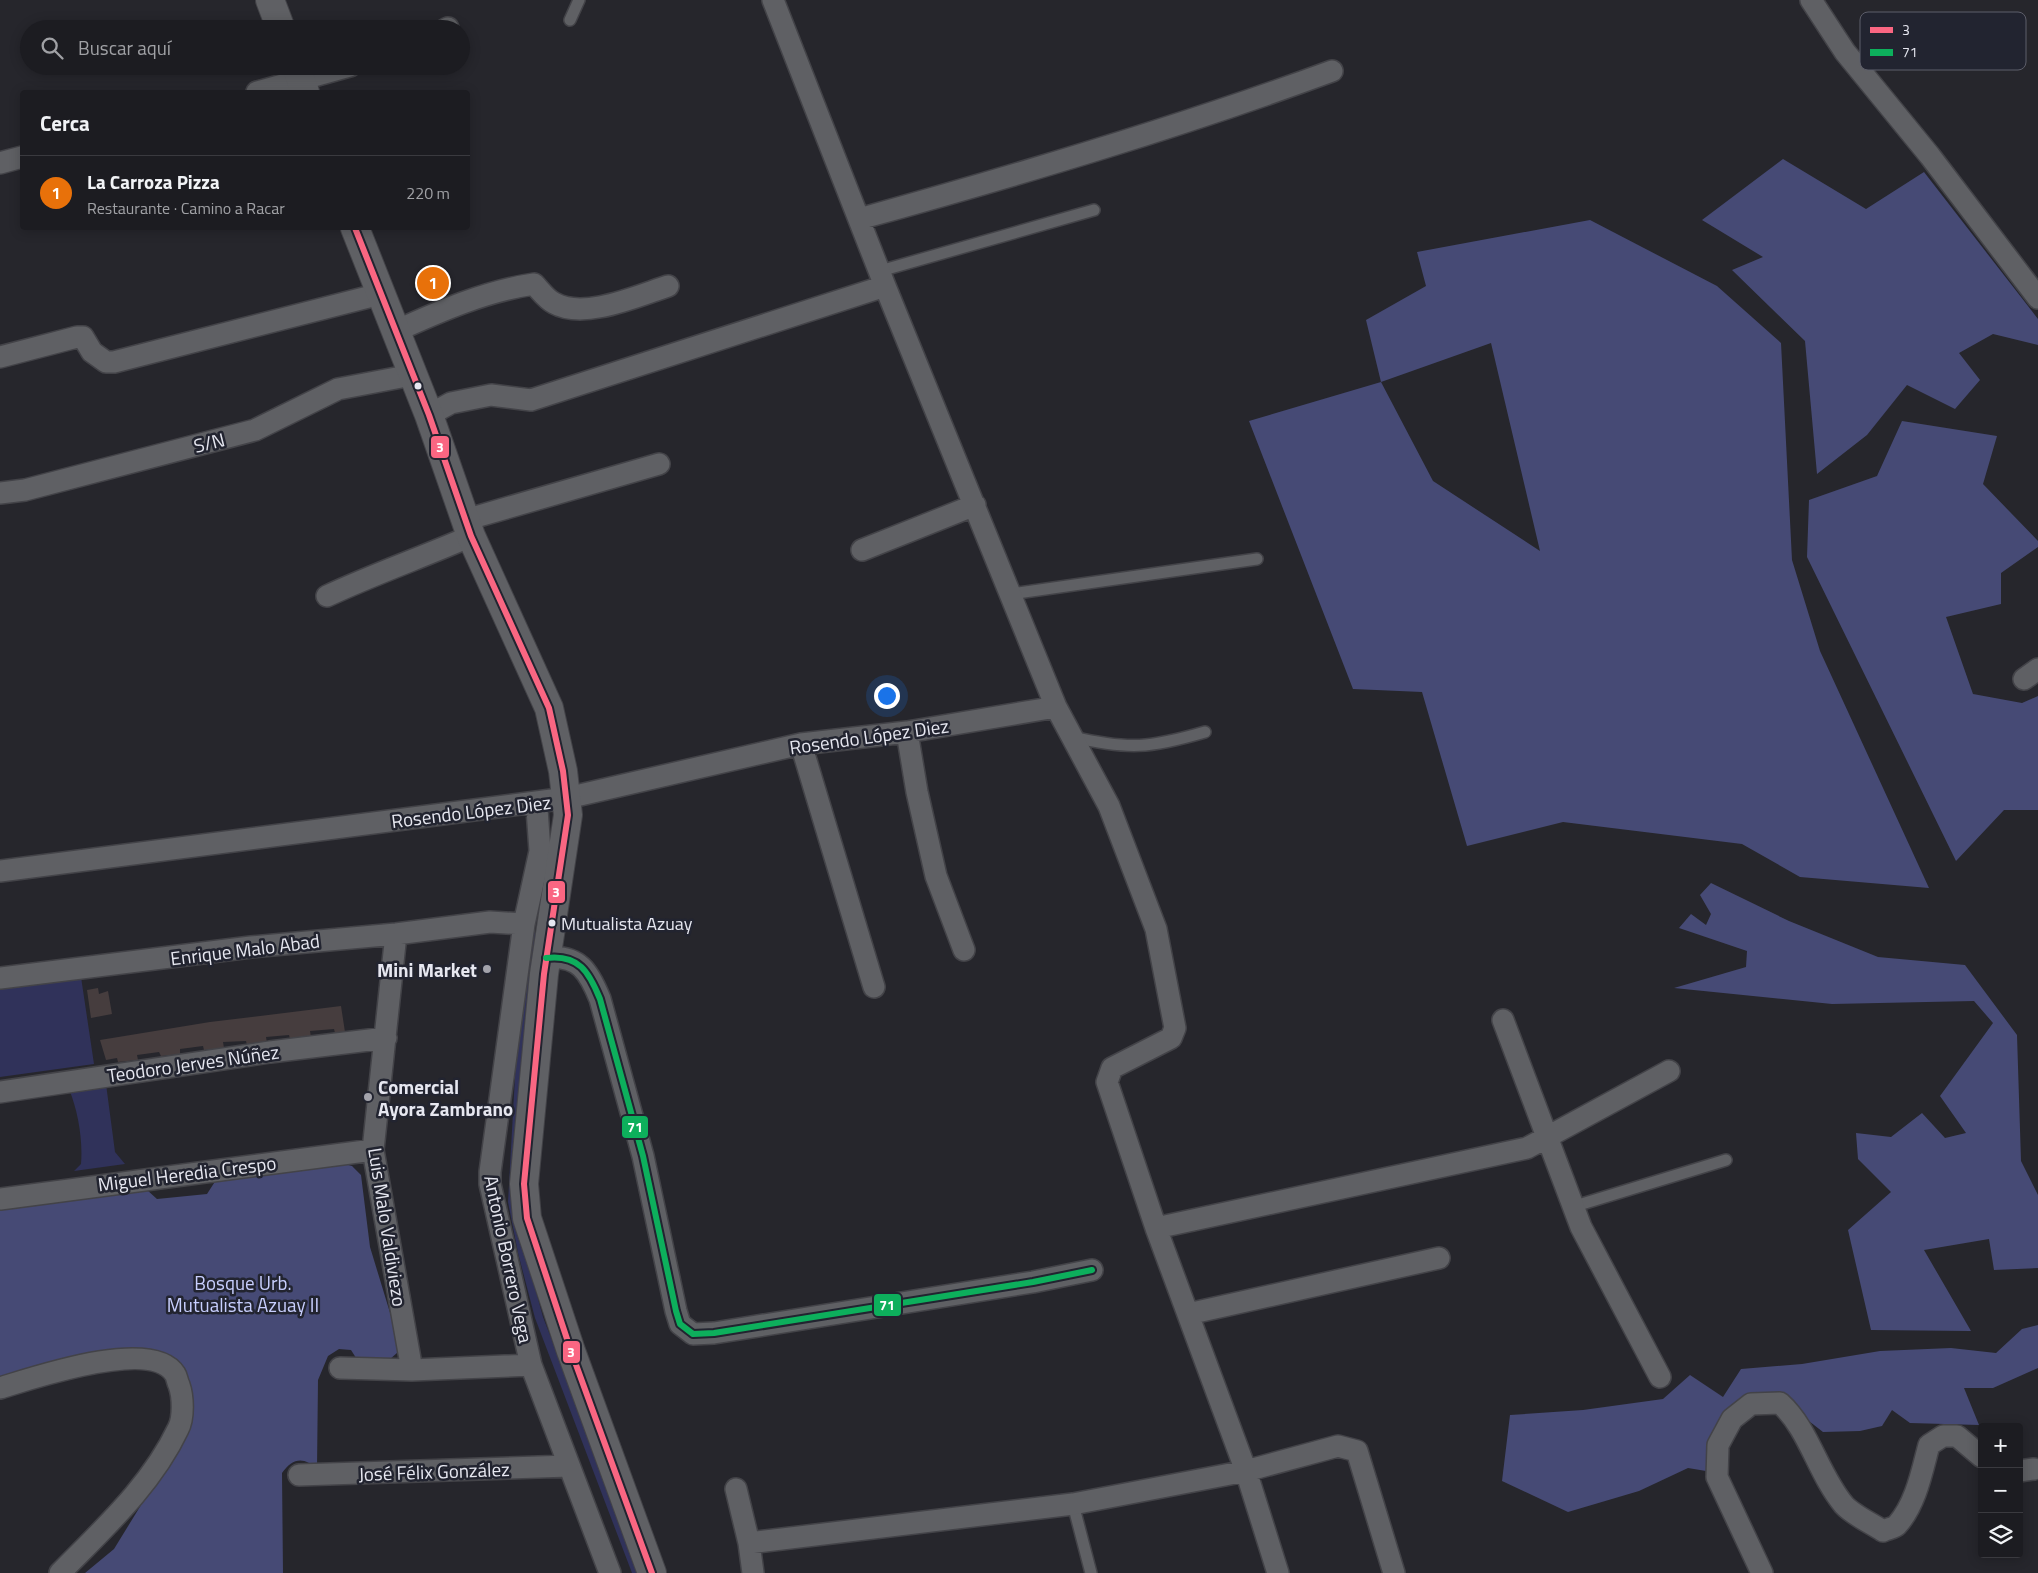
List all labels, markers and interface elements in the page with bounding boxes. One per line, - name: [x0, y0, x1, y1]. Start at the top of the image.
- legend: [1860, 12, 2026, 70]
- text: 3: [1902, 19, 1910, 40]
- search box: [20, 20, 470, 75]
- text: Buscar aquí: [78, 33, 171, 62]
- icon: search: [38, 34, 66, 62]
- text: 71: [1902, 41, 1918, 62]
- text: Cerca: [40, 107, 90, 139]
- text: La Carroza Pizza: [87, 167, 220, 196]
- text: 1: [52, 181, 60, 205]
- text: 220 m: [406, 181, 450, 205]
- text: Restaurante · Camino a Racar: [87, 196, 285, 220]
- pin: 1: [417, 264, 449, 302]
- unlabelled marker: [413, 381, 423, 391]
- street label: S/N: [190, 424, 228, 460]
- line badge: 3: [430, 435, 450, 459]
- text: 3: [436, 436, 444, 457]
- your location: [874, 683, 900, 709]
- street label: Rosendo López Diez: [787, 710, 951, 762]
- street label: Rosendo López Diez: [390, 787, 552, 835]
- line badge: 3: [547, 880, 566, 904]
- text: 3: [552, 881, 560, 902]
- place label: Mutualista Azuay: [561, 910, 693, 937]
- marker: Mutualista Azuay: [547, 918, 557, 928]
- street label: Enrique Malo Abad: [169, 925, 321, 973]
- place label: Mini Market: [377, 955, 477, 984]
- marker: Mini Market: [481, 963, 493, 975]
- street label: Teodoro Jerves Núñez: [105, 1037, 281, 1089]
- place label: Comercial Ayora Zambrano: [378, 1072, 513, 1123]
- marker: Comercial Ayora Zambrano: [362, 1091, 374, 1103]
- line badge: 71: [621, 1115, 649, 1139]
- text: 71: [627, 1116, 643, 1137]
- street label: Luis Malo Valdiviezo: [361, 1145, 415, 1309]
- street label: Miguel Heredia Crespo: [96, 1148, 278, 1198]
- street label: Antonio Borrero Vega: [477, 1172, 541, 1346]
- park label: Bosque Urb. Mutualista Azuay II: [167, 1268, 319, 1319]
- line badge: 71: [873, 1293, 902, 1317]
- text: 71: [879, 1294, 895, 1315]
- line badge: 3: [562, 1340, 581, 1364]
- text: 3: [567, 1341, 575, 1362]
- map controls: [1978, 1423, 2023, 1558]
- button: +: [1978, 1423, 2023, 1468]
- street label: José Félix González: [358, 1454, 510, 1488]
- button: −: [1978, 1468, 2023, 1513]
- button: layers: [1978, 1513, 2023, 1558]

